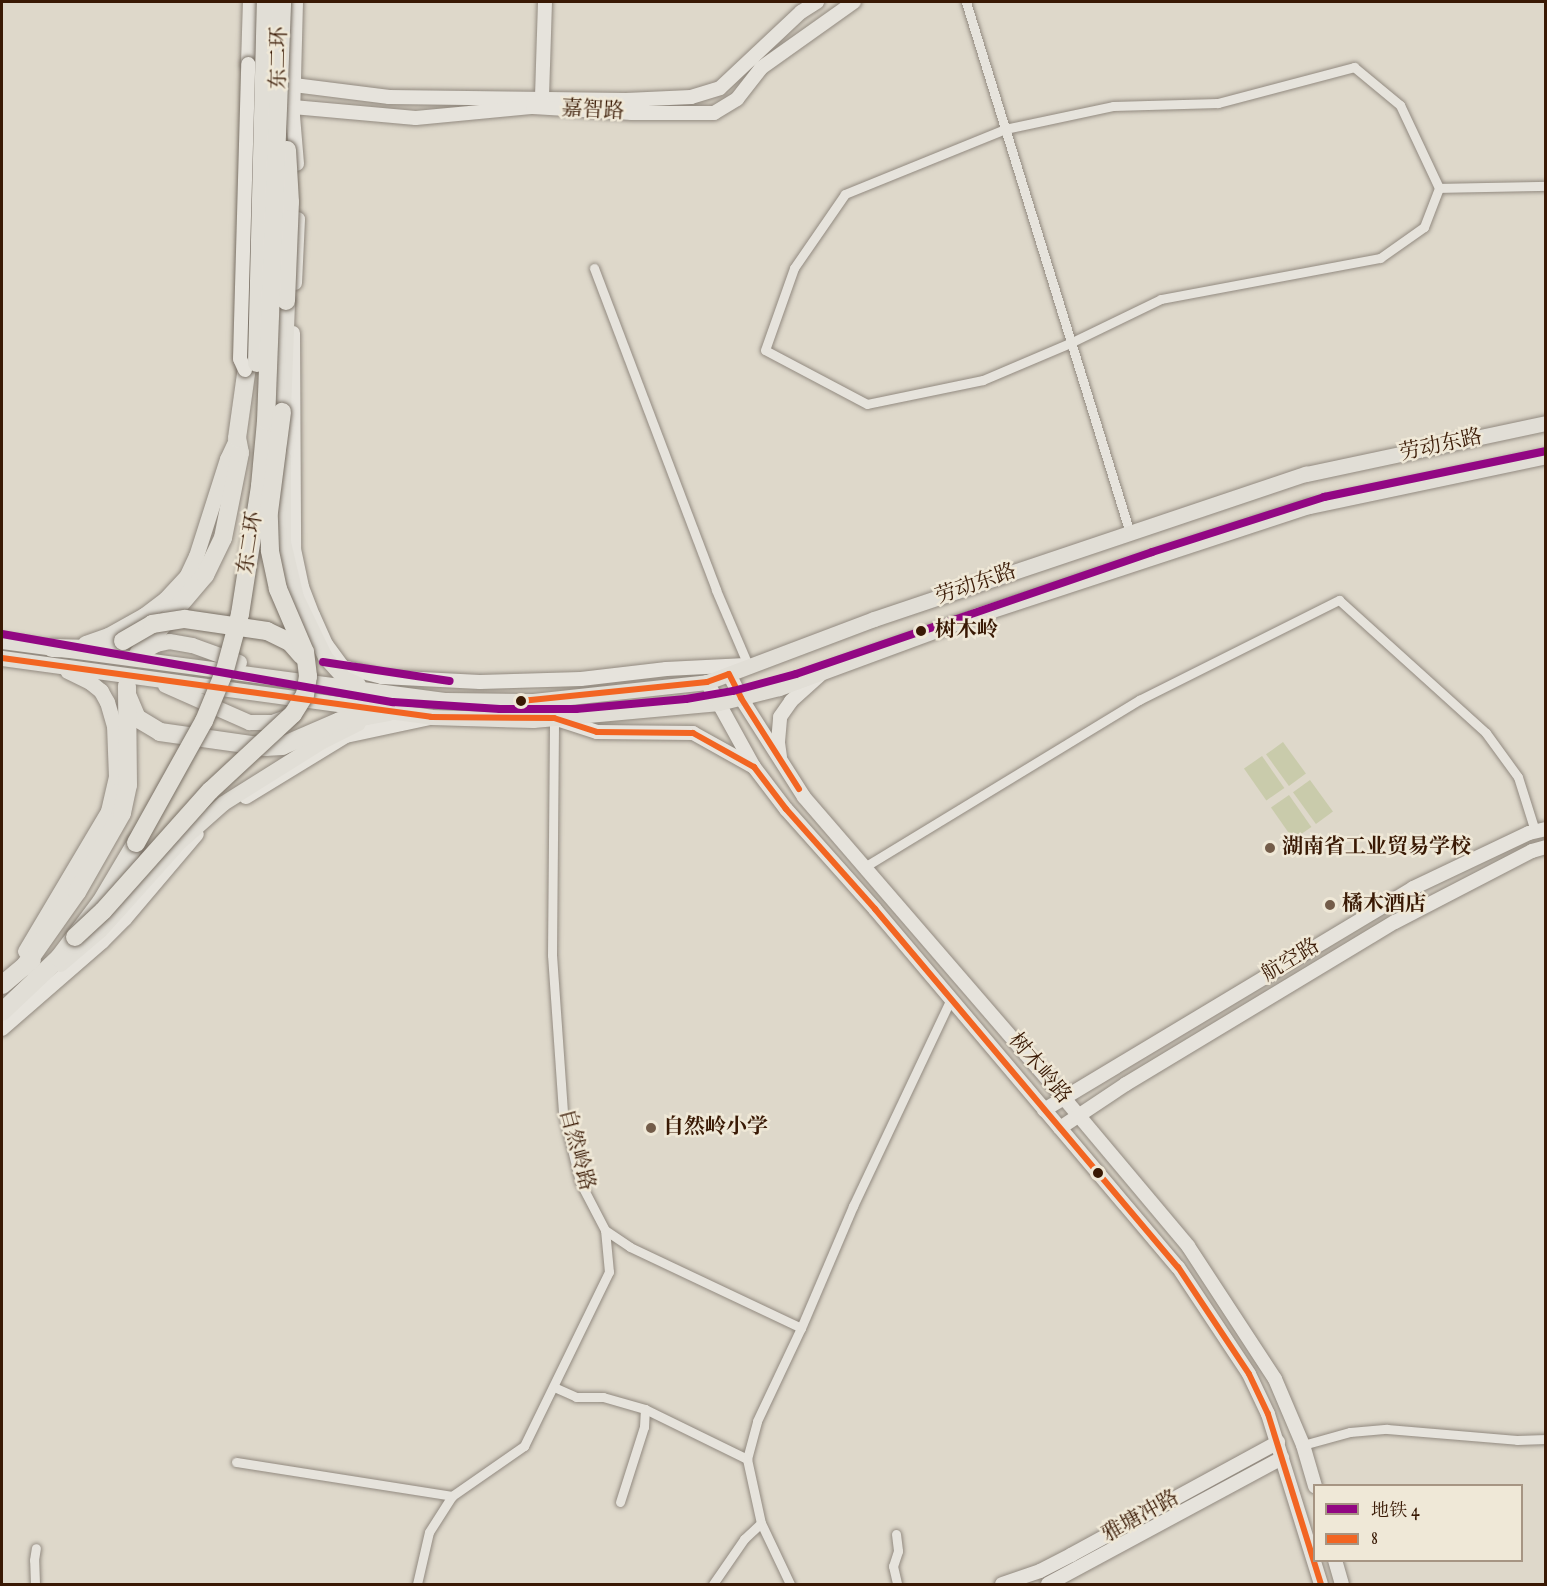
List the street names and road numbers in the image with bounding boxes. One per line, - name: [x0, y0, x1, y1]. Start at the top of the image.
- street label: 东二环: [267, 26, 293, 90]
- street label: 嘉智路: [561, 97, 625, 125]
- street label: 劳动东路: [1397, 425, 1485, 467]
- street label: 东二环: [234, 510, 268, 576]
- street label: 劳动东路: [932, 559, 1020, 611]
- street label: 航空路: [1258, 934, 1324, 988]
- street label: 树木岭路: [1002, 1029, 1076, 1109]
- street label: 自然岭路: [553, 1106, 599, 1194]
- street label: 雅塘冲路: [1098, 1486, 1184, 1548]

